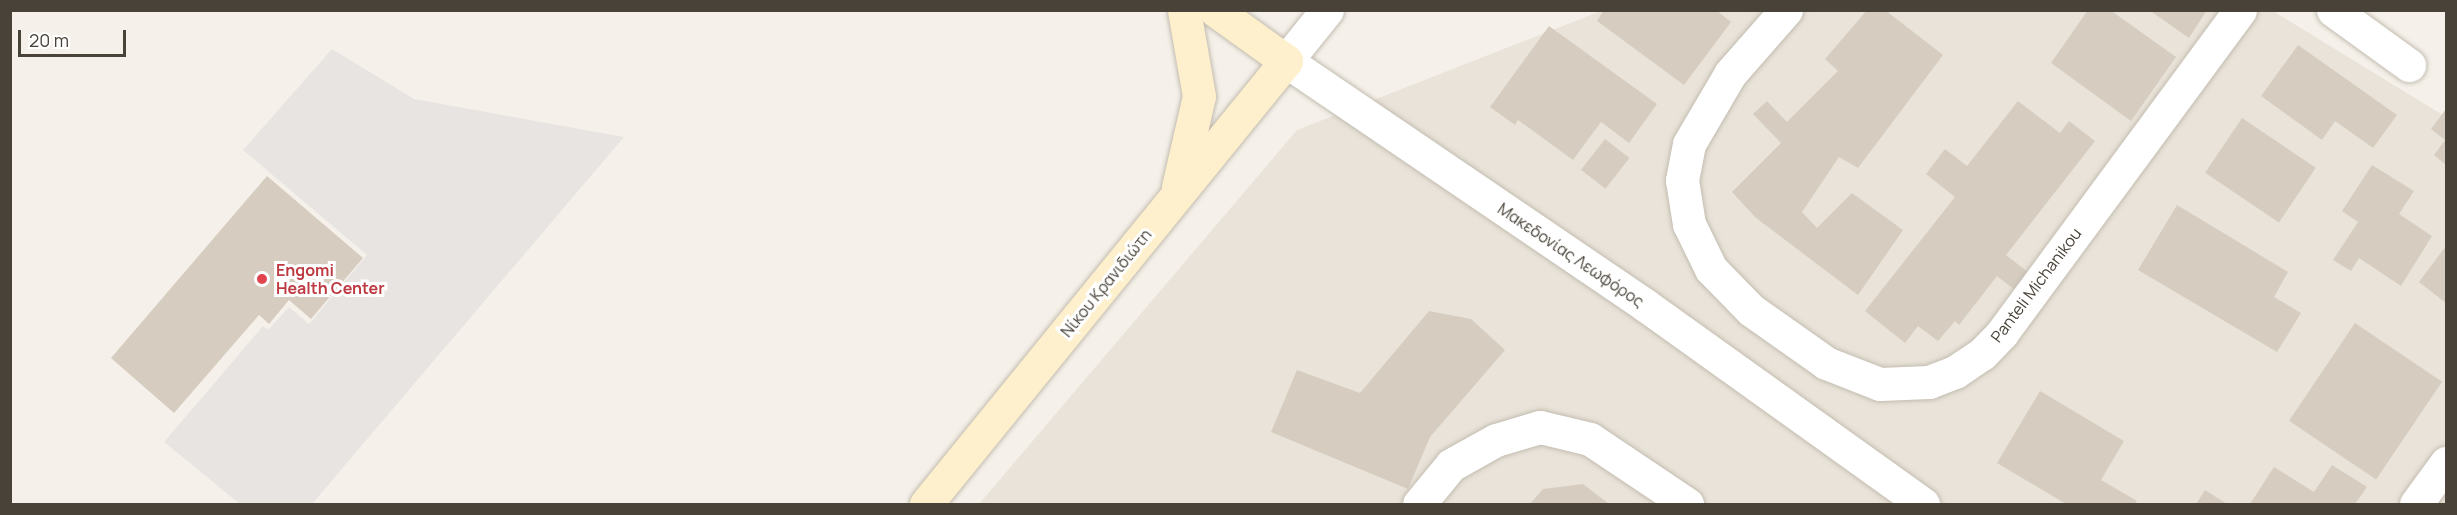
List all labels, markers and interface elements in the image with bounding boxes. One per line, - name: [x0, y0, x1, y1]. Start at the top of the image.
- scale bar: [21, 18, 129, 56]
- text: 20 m: [29, 28, 69, 52]
- street label: Μακεδονίας Λεωφόρος: [1494, 199, 1648, 311]
- street label: Panteli Michanikou: [1987, 224, 2085, 346]
- street label: Νίκου Κρανιδιώτη: [1057, 225, 1155, 341]
- place label: Engomi Health Center: [276, 260, 385, 298]
- marker: Engomi Health Center: [253, 270, 271, 288]

